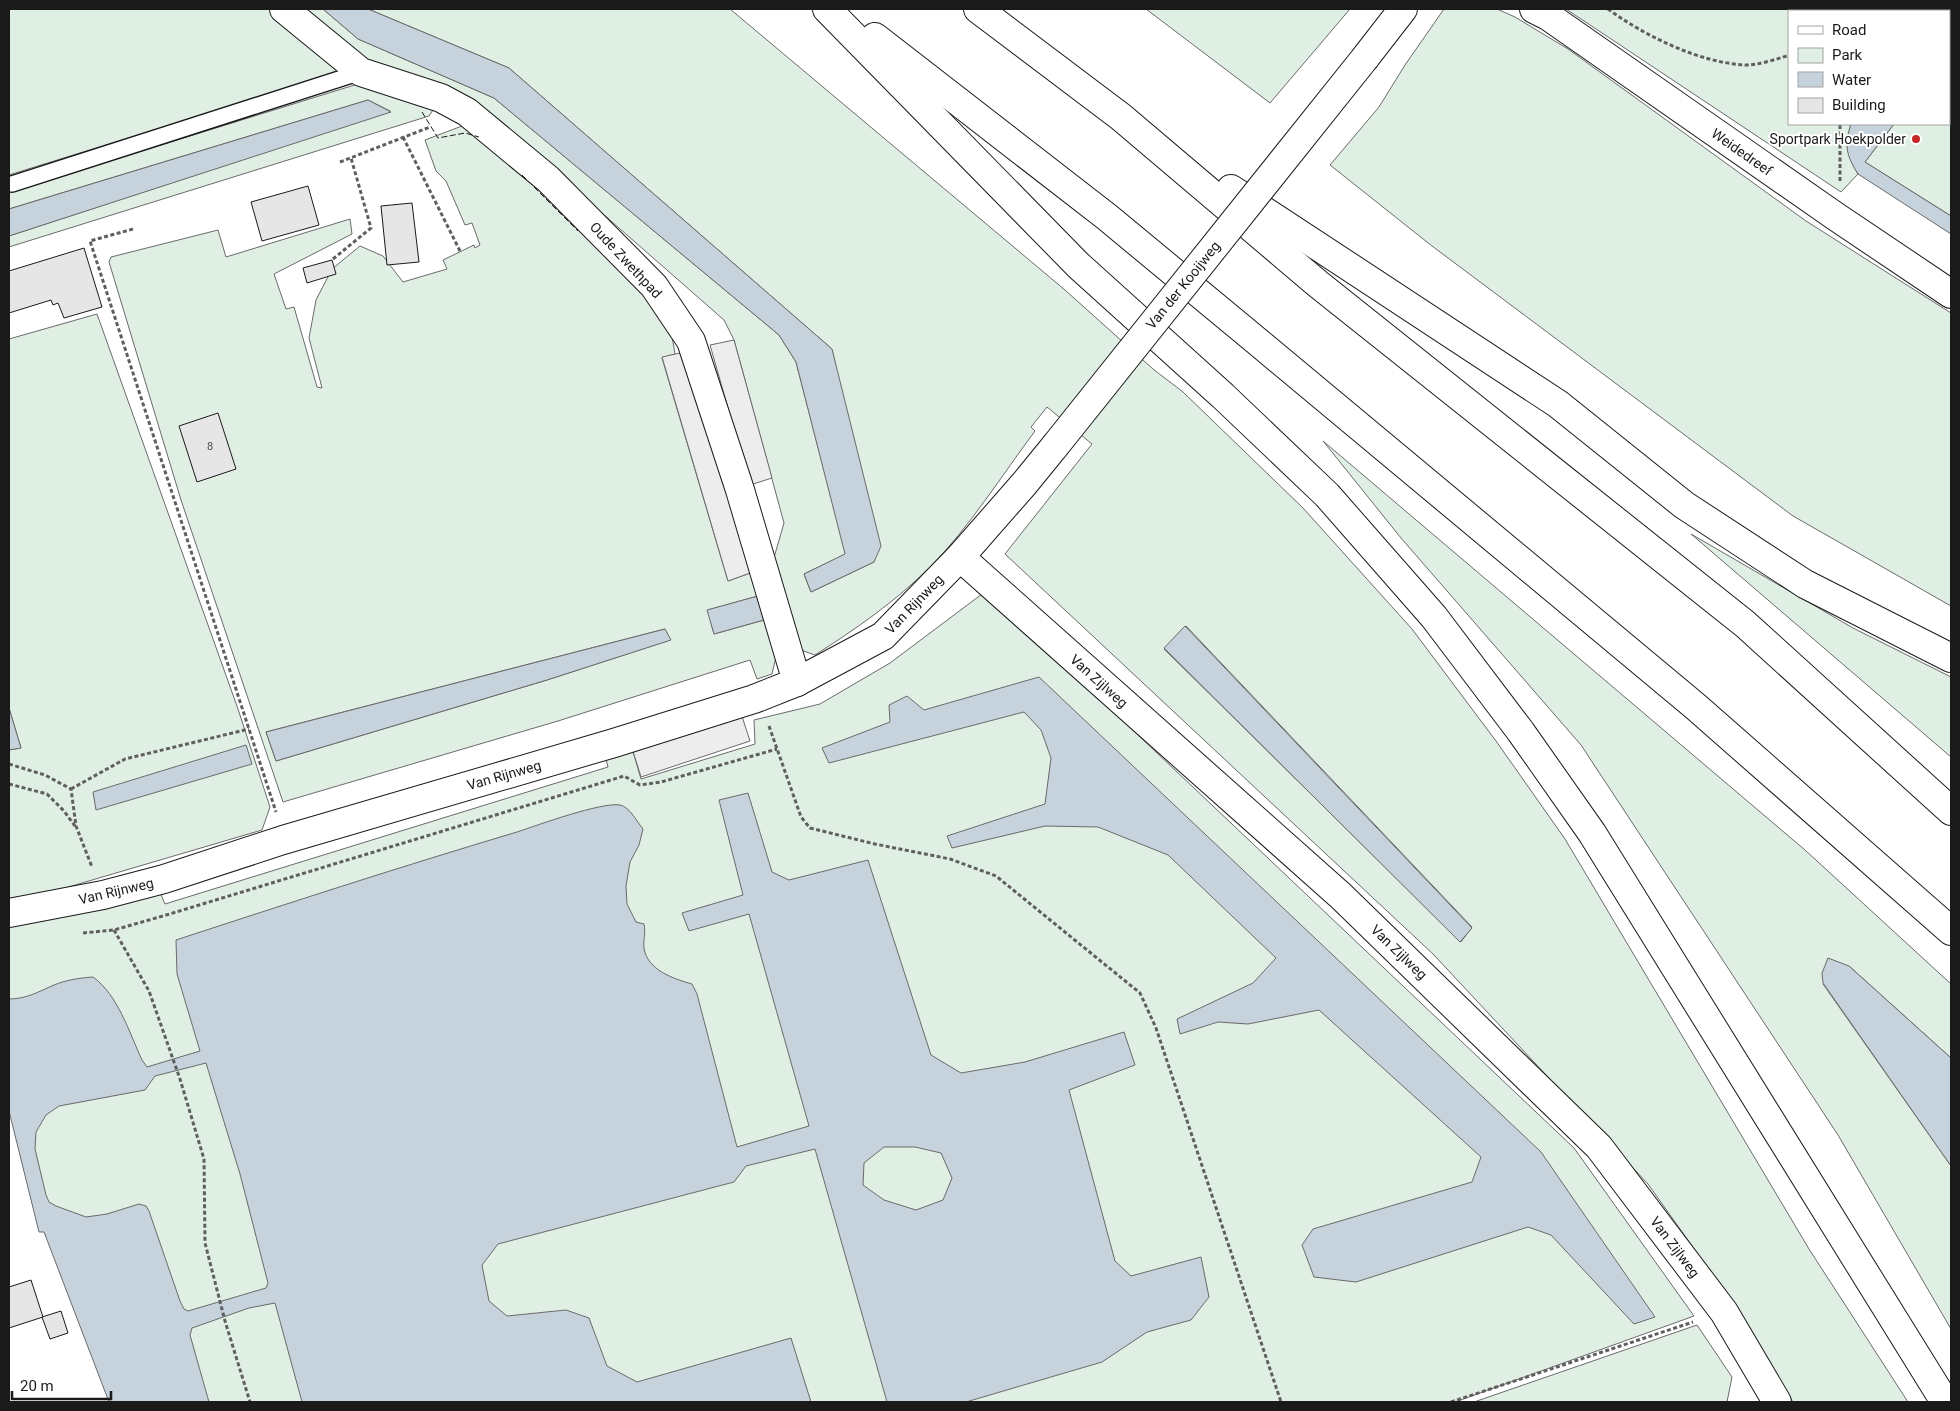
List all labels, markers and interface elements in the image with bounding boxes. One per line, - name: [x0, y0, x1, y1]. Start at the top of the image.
- legend: [1788, 10, 1950, 125]
- text: Road: [1832, 21, 1866, 39]
- text: Park: [1832, 46, 1863, 64]
- text: Water: [1832, 71, 1871, 89]
- text: Building: [1832, 96, 1886, 114]
- street label: Weidedreef: [1708, 125, 1776, 179]
- place label: Sportpark Hoekpolder: [1770, 131, 1906, 147]
- marker: Sportpark Hoekpolder: [1910, 133, 1922, 145]
- street label: Oude Zwethpad: [587, 219, 665, 301]
- street label: Van der Kooijweg: [1143, 238, 1223, 332]
- house number: 8: [207, 440, 213, 453]
- street label: Van Rijnweg: [882, 571, 946, 637]
- street label: Van Zijlweg: [1067, 651, 1131, 711]
- street label: Van Rijnweg: [465, 757, 543, 793]
- street label: Van Rijnweg: [77, 875, 155, 907]
- street label: Van Zijlweg: [1368, 921, 1430, 983]
- street label: Van Zijlweg: [1647, 1214, 1703, 1280]
- scale bar: [12, 1368, 111, 1400]
- text: 20 m: [20, 1377, 54, 1395]

